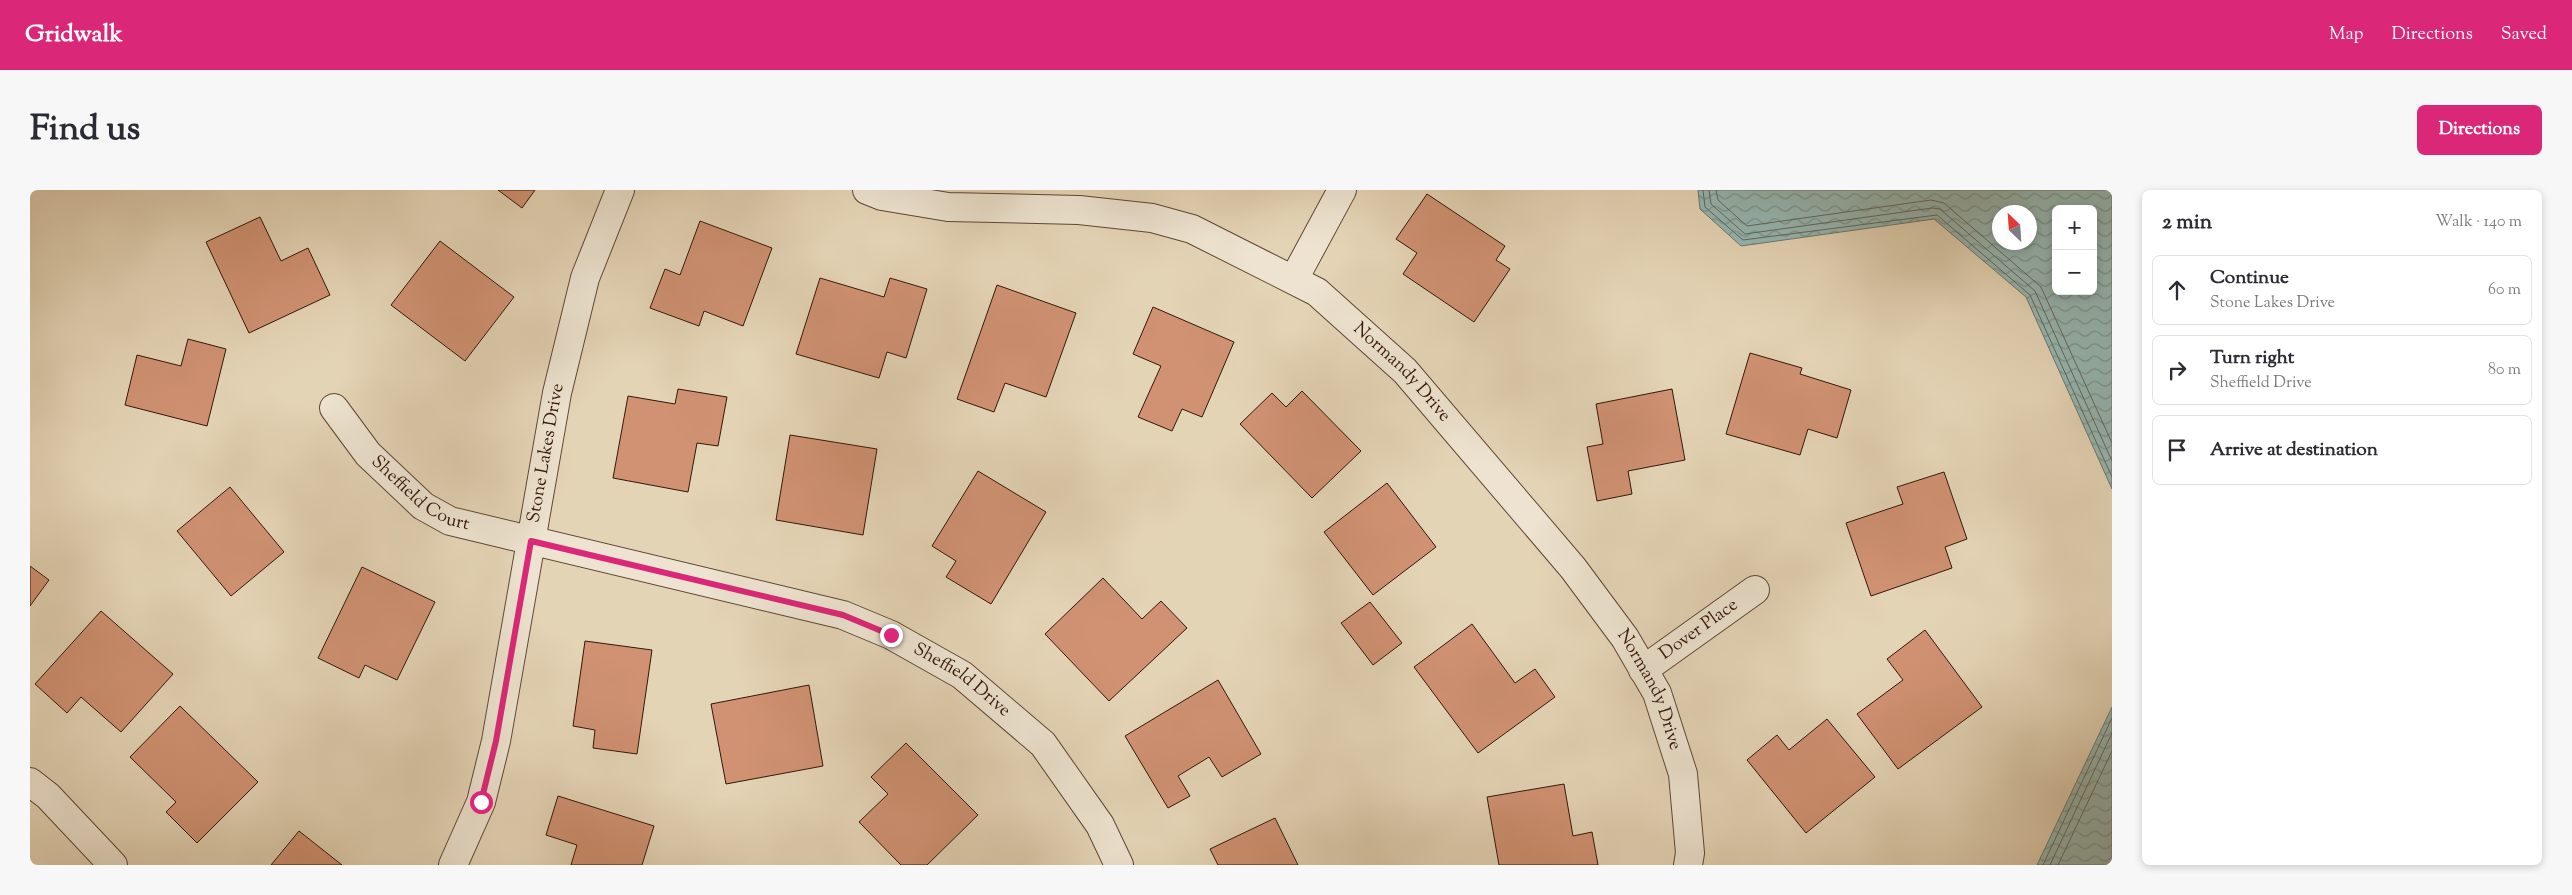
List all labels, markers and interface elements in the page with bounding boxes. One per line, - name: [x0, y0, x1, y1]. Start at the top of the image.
- text: Gridwalk: [25, 18, 123, 52]
- text: Map: [2329, 22, 2364, 48]
- text: Directions: [2392, 22, 2473, 48]
- text: Saved: [2501, 22, 2547, 48]
- text: Find us: [30, 105, 140, 156]
- button: Directions: [2417, 105, 2542, 155]
- north arrow: [1992, 205, 2037, 250]
- map controls: [2052, 205, 2097, 295]
- button: +: [2052, 205, 2097, 250]
- text: 2 min: [2162, 208, 2212, 238]
- text: Walk · 140 m: [2435, 211, 2522, 234]
- button: −: [2052, 250, 2097, 295]
- text: Continue: [2210, 265, 2289, 292]
- icon: ahead: [2163, 276, 2191, 304]
- text: 60 m: [2488, 279, 2521, 302]
- text: Stone Lakes Drive: [2210, 292, 2335, 315]
- street label: Normandy Drive: [1347, 317, 1456, 428]
- text: Turn right: [2210, 345, 2294, 372]
- icon: right: [2163, 356, 2191, 384]
- text: 80 m: [2488, 359, 2521, 382]
- text: Sheffield Drive: [2210, 372, 2312, 395]
- street label: Stone Lakes Drive: [522, 381, 572, 525]
- icon: arrive: [2163, 436, 2191, 464]
- text: Arrive at destination: [2210, 437, 2378, 464]
- street label: Sheffield Court: [365, 450, 472, 538]
- street label: Dover Place: [1654, 593, 1744, 667]
- route end: [880, 624, 903, 647]
- street label: Normandy Drive: [1610, 624, 1687, 753]
- street label: Sheffield Drive: [908, 637, 1016, 724]
- route start: [470, 791, 493, 814]

